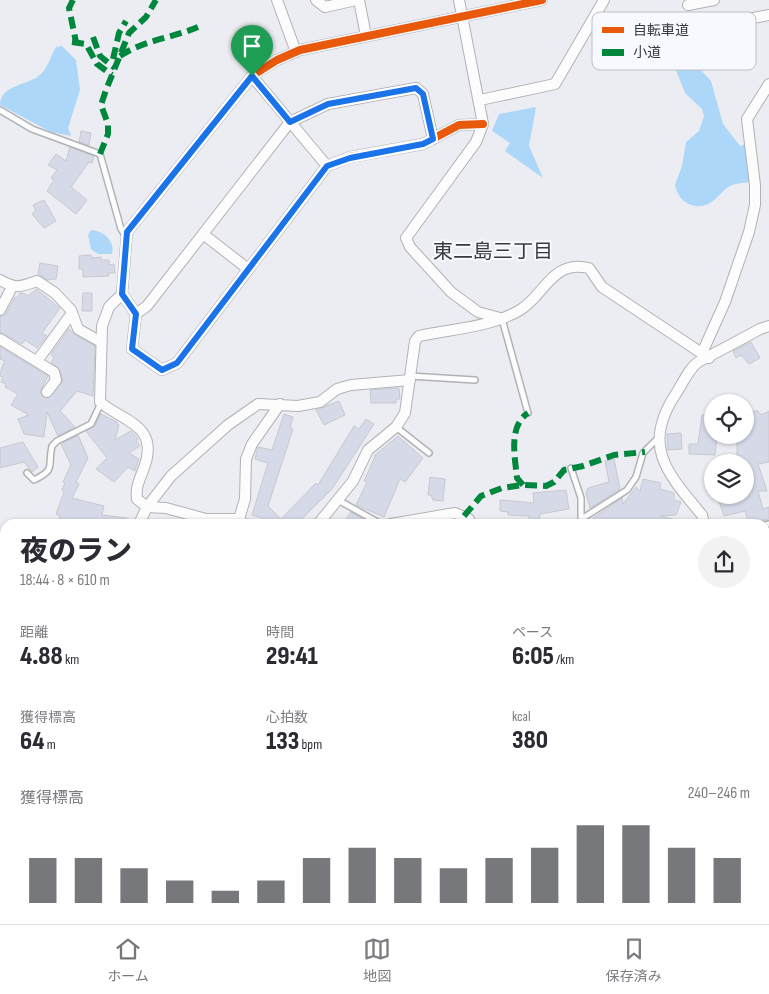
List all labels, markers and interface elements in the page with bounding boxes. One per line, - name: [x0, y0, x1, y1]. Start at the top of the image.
- legend: [592, 12, 756, 70]
- text: 自転車道: [633, 22, 689, 39]
- pin: [231, 25, 273, 76]
- icon: arrive: [238, 32, 266, 60]
- text: 小道: [633, 44, 661, 61]
- district label: 東二島三丁目: [433, 240, 553, 264]
- map controls: [704, 394, 754, 504]
- button: locate: [704, 394, 754, 444]
- button: layers: [704, 454, 754, 504]
- text: 夜のラン: [20, 535, 132, 568]
- button: share: [698, 536, 750, 588]
- text: 18:44 · 8 × 610 m: [20, 571, 110, 590]
- text: 距離: [20, 624, 48, 641]
- text: 時間: [266, 624, 294, 641]
- text: ペース: [512, 624, 553, 641]
- text: 4.88: [20, 641, 63, 672]
- text: 29:41: [266, 641, 318, 672]
- text: 6:05: [512, 641, 554, 672]
- text: km: [63, 651, 79, 668]
- text: /km: [554, 651, 574, 668]
- text: kcal: [512, 708, 531, 725]
- text: 獲得標高: [20, 709, 76, 726]
- text: 心拍数: [266, 709, 308, 726]
- text: 380: [512, 725, 548, 756]
- text: 64: [20, 726, 45, 757]
- text: 133: [266, 726, 299, 757]
- text: m: [45, 736, 56, 753]
- text: bpm: [299, 736, 322, 753]
- text: 240–246 m: [688, 784, 750, 803]
- text: 獲得標高: [20, 789, 84, 808]
- tab: ホーム: [107, 935, 149, 985]
- tab: 地図: [363, 935, 391, 985]
- tab: 保存済み: [606, 935, 662, 985]

